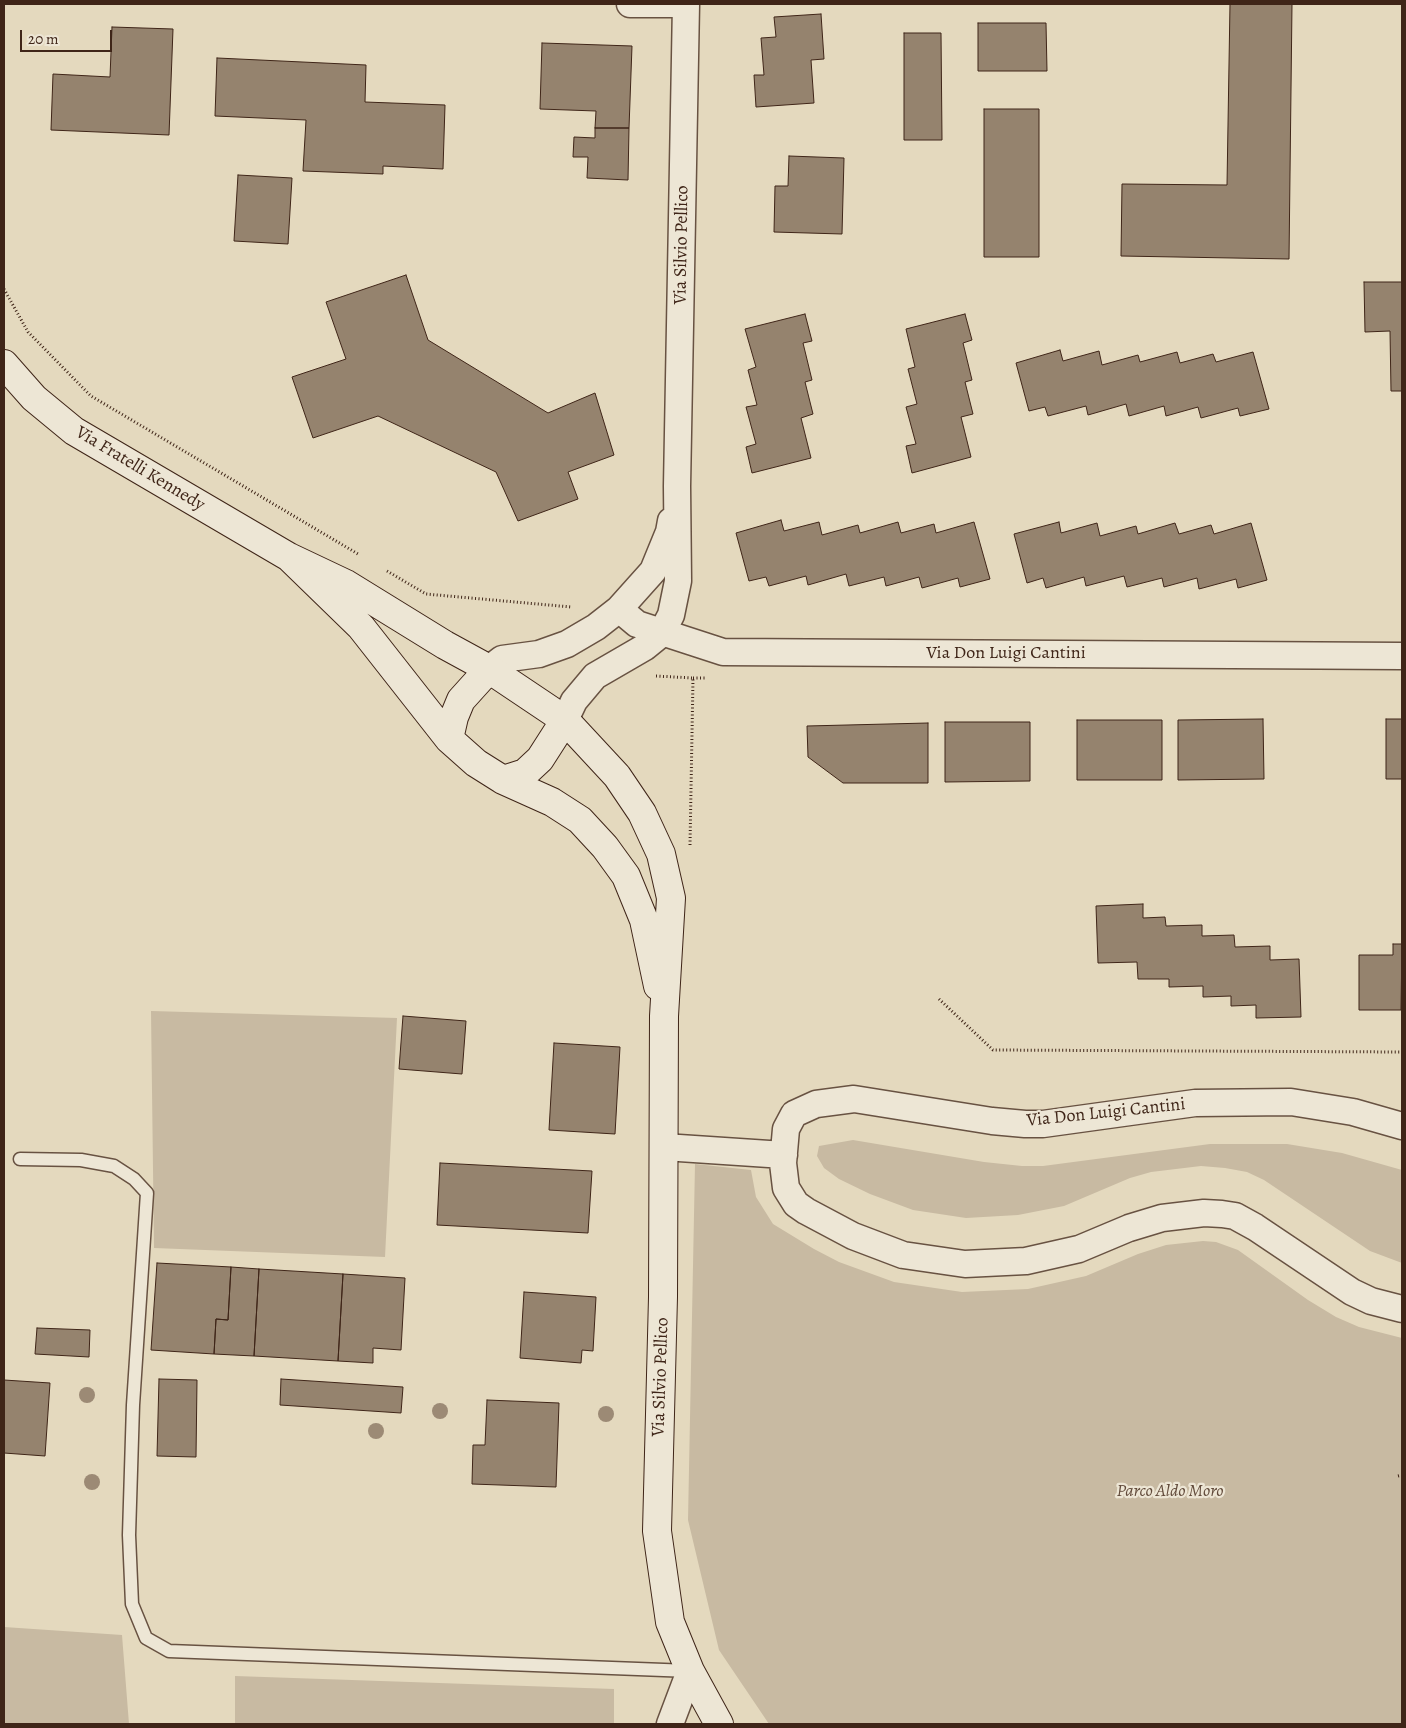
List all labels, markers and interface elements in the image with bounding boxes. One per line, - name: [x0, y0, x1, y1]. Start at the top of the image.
- scale bar: [22, 20, 115, 52]
- text: 20 m: [28, 29, 59, 49]
- street label: Via Silvio Pellico: [670, 185, 694, 305]
- street label: Via Fratelli Kennedy: [71, 422, 209, 516]
- street label: Via Don Luigi Cantini: [926, 643, 1086, 665]
- street label: Via Don Luigi Cantini: [1026, 1094, 1186, 1132]
- street label: Via Silvio Pellico: [648, 1317, 674, 1437]
- park label: Parco Aldo Moro: [1116, 1481, 1224, 1503]

